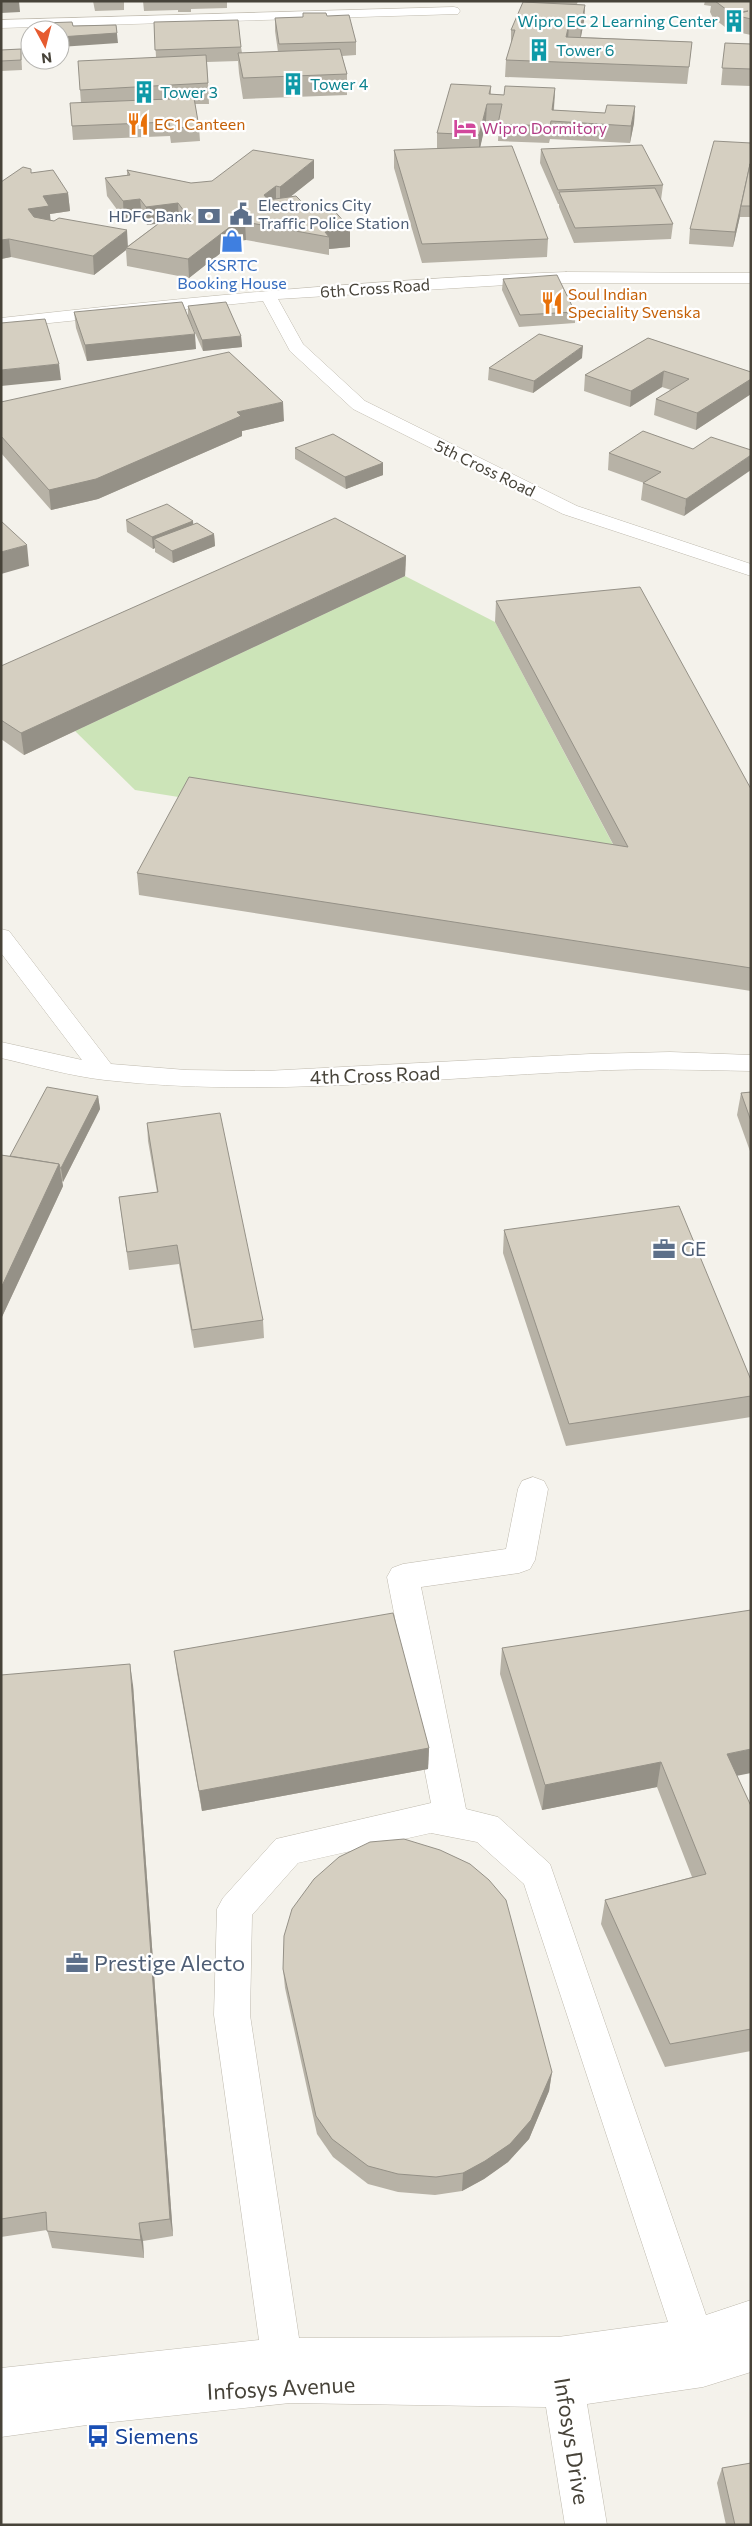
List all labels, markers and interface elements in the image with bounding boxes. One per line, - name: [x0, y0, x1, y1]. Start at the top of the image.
- building icon: Wipro EC 2 Learning Center: [721, 8, 747, 34]
- place label: Wipro EC 2 Learning Center: [518, 11, 719, 30]
- north arrow: [20, 20, 70, 70]
- building icon: Tower 6: [526, 37, 552, 63]
- place label: Tower 6: [556, 40, 614, 59]
- text: N: [40, 49, 53, 67]
- building icon: Tower 4: [280, 71, 306, 97]
- place label: Tower 4: [310, 74, 369, 93]
- building icon: Tower 3: [131, 79, 157, 105]
- place label: Tower 3: [160, 82, 218, 101]
- restaurant icon: EC1 Canteen: [125, 111, 151, 137]
- place label: EC1 Canteen: [154, 114, 245, 133]
- hotel icon: Wipro Dormitory: [452, 115, 478, 141]
- place label: Wipro Dormitory: [482, 118, 607, 137]
- place label: Electronics City Traffic Police Station: [258, 195, 409, 232]
- public building icon: Electronics City Traffic Police Station: [228, 201, 254, 227]
- bank icon: HDFC Bank: [196, 203, 222, 229]
- place label: HDFC Bank: [108, 206, 192, 225]
- shop icon: KSRTC Booking House: [219, 228, 245, 254]
- place label: KSRTC Booking House: [177, 255, 287, 292]
- street label: 6th Cross Road: [319, 274, 430, 301]
- place label: Soul Indian Speciality Svenska: [568, 284, 701, 321]
- restaurant icon: Soul Indian Speciality Svenska: [539, 290, 565, 316]
- street label: 5th Cross Road: [432, 435, 539, 500]
- street label: 4th Cross Road: [309, 1061, 441, 1088]
- office icon: GE: [651, 1236, 677, 1262]
- place label: GE: [681, 1237, 706, 1260]
- place label: Prestige Alecto: [94, 1949, 245, 1976]
- office icon: Prestige Alecto: [64, 1950, 90, 1976]
- street label: Infosys Avenue: [206, 2370, 356, 2405]
- street label: Infosys Drive: [549, 2375, 596, 2506]
- place label: Siemens: [115, 2422, 199, 2449]
- bus stop icon: Siemens: [85, 2423, 111, 2449]

